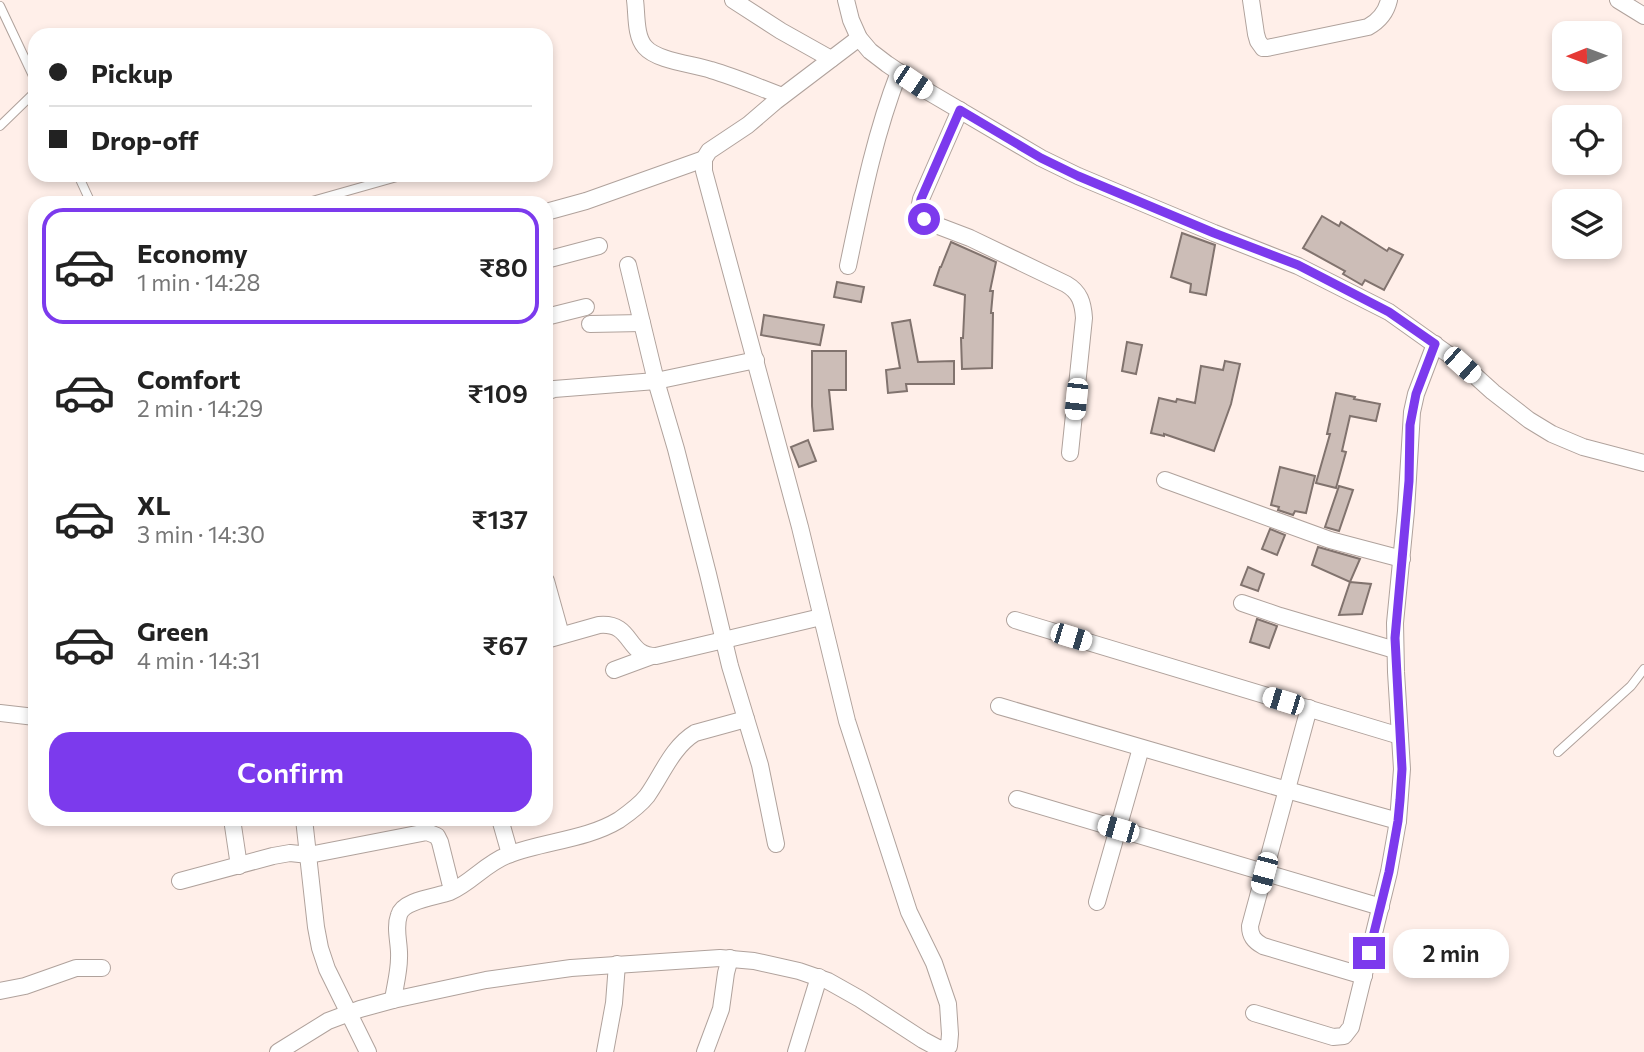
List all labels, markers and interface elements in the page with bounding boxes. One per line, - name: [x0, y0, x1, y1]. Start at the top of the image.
- north arrow: [1552, 21, 1622, 91]
- map controls: [1552, 21, 1622, 259]
- text: Pickup: [91, 57, 173, 88]
- car: [890, 62, 937, 102]
- button: locate: [1552, 105, 1622, 175]
- text: Drop-off: [91, 124, 198, 155]
- button: layers: [1552, 189, 1622, 259]
- route start: [908, 203, 940, 235]
- icon: car: [53, 235, 116, 298]
- text: Economy: [137, 237, 248, 268]
- text: ₹80: [479, 251, 528, 282]
- text: 1 min · 14:28: [137, 268, 260, 296]
- car: [1440, 343, 1485, 387]
- icon: car: [53, 361, 116, 424]
- text: Comfort: [137, 363, 240, 394]
- text: ₹109: [467, 377, 528, 408]
- car: [1064, 377, 1089, 421]
- text: 2 min · 14:29: [137, 394, 263, 422]
- icon: car: [53, 487, 116, 550]
- text: XL: [137, 489, 171, 520]
- text: ₹137: [472, 503, 528, 534]
- text: 3 min · 14:30: [137, 520, 265, 548]
- icon: car: [53, 613, 116, 676]
- text: Green: [137, 615, 209, 646]
- car: [1048, 621, 1095, 653]
- text: ₹67: [482, 629, 528, 660]
- text: 4 min · 14:31: [137, 646, 261, 674]
- car: [1260, 685, 1307, 717]
- button: Confirm: [49, 732, 532, 812]
- car: [1095, 813, 1142, 845]
- car: [1249, 850, 1280, 896]
- callout: 2 min: [1394, 928, 1509, 978]
- route end: [1353, 937, 1385, 969]
- text: 2 min: [1423, 939, 1479, 967]

